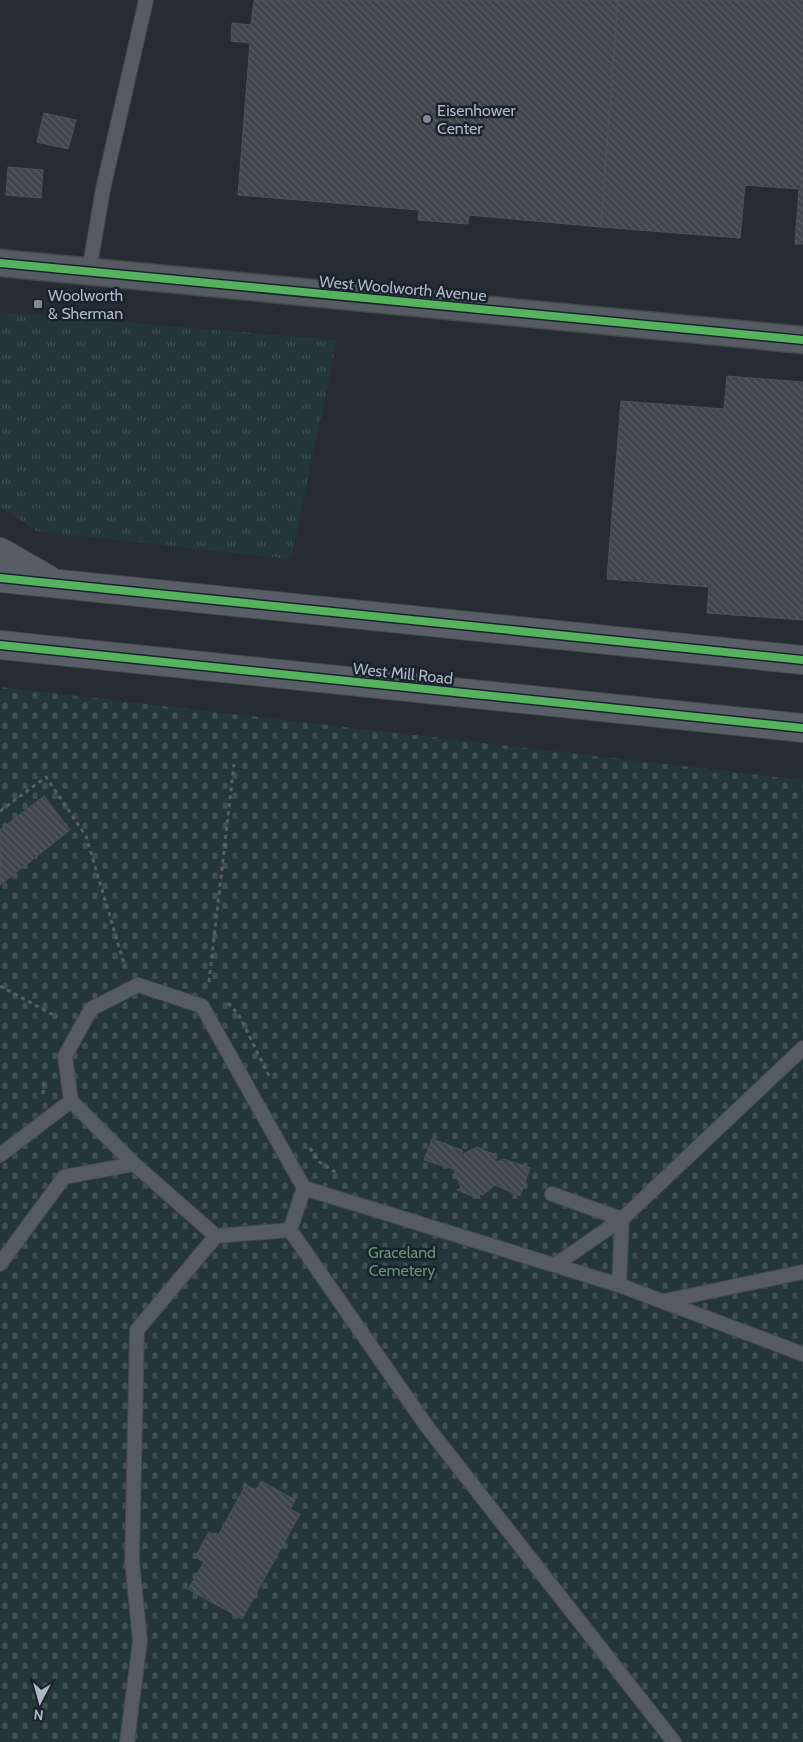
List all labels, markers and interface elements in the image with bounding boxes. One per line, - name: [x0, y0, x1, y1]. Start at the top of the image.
- place label: Eisenhower Center: [437, 101, 516, 138]
- marker: Eisenhower Center: [421, 113, 433, 125]
- street label: West Woolworth Avenue: [318, 272, 487, 305]
- place label: Woolworth & Sherman: [48, 286, 123, 323]
- marker: Woolworth & Sherman: [32, 298, 44, 310]
- street label: West Mill Road: [352, 659, 454, 688]
- park label: Graceland Cemetery: [368, 1243, 436, 1280]
- north arrow: [15, 1677, 65, 1727]
- text: N: [33, 1705, 45, 1724]

